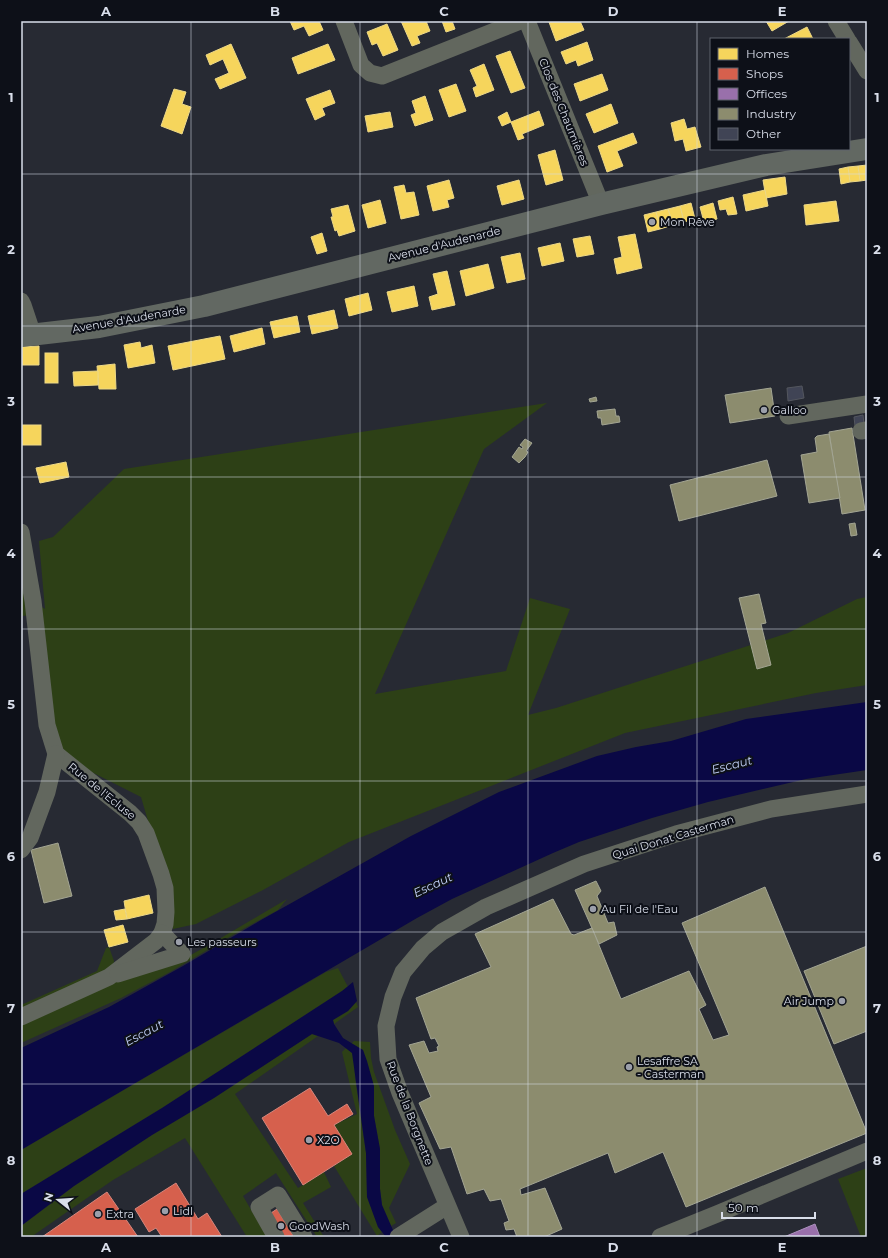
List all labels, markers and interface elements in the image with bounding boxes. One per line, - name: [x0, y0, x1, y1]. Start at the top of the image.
- text: A: [100, 3, 112, 19]
- text: B: [270, 3, 280, 19]
- text: C: [439, 3, 449, 19]
- text: D: [608, 3, 619, 19]
- text: E: [778, 3, 787, 19]
- legend: [710, 38, 850, 150]
- text: Homes: [746, 46, 789, 61]
- street label: Clos des Chaumières: [536, 56, 592, 168]
- text: Shops: [746, 66, 783, 81]
- text: Offices: [746, 86, 787, 101]
- text: 1: [8, 89, 14, 105]
- text: 1: [874, 89, 880, 105]
- text: Industry: [746, 106, 796, 121]
- text: Other: [746, 126, 781, 141]
- place label: Mon Rêve: [660, 215, 715, 229]
- marker: Mon Rêve: [647, 217, 657, 227]
- street label: Avenue d'Audenarde: [386, 223, 502, 265]
- text: 2: [7, 241, 15, 257]
- text: 2: [873, 241, 881, 257]
- street label: Avenue d'Audenarde: [71, 302, 187, 336]
- text: 3: [6, 393, 15, 409]
- text: 3: [872, 393, 881, 409]
- place label: Galloo: [772, 403, 807, 417]
- marker: Galloo: [759, 405, 769, 415]
- text: 4: [7, 545, 16, 561]
- text: 4: [873, 545, 882, 561]
- text: 5: [7, 696, 15, 712]
- text: 5: [873, 696, 881, 712]
- water label: Escaut: [710, 752, 754, 777]
- street label: Rue de l'Ecluse: [65, 760, 139, 823]
- street label: Quai Donat Casterman: [610, 812, 736, 862]
- text: 6: [7, 848, 16, 864]
- text: 6: [873, 848, 882, 864]
- water label: Escaut: [411, 869, 455, 900]
- place label: Au Fil de l'Eau: [601, 902, 678, 916]
- marker: Au Fil de l'Eau: [588, 904, 598, 914]
- place label: Les passeurs: [187, 935, 257, 949]
- marker: Les passeurs: [174, 937, 184, 947]
- place label: Air Jump: [784, 994, 834, 1008]
- marker: Air Jump: [837, 996, 847, 1006]
- text: 7: [7, 1000, 15, 1016]
- text: 7: [873, 1000, 881, 1016]
- water label: Escaut: [122, 1016, 166, 1049]
- place label: Lesaffre SA - Casterman: [637, 1054, 704, 1081]
- street label: Rue de la Borgnette: [384, 1059, 436, 1167]
- marker: Lesaffre SA - Casterman: [624, 1062, 634, 1072]
- place label: X2O: [317, 1133, 340, 1147]
- marker: X2O: [304, 1135, 314, 1145]
- text: 8: [7, 1152, 16, 1168]
- text: 8: [873, 1152, 882, 1168]
- north arrow: [38, 1180, 78, 1220]
- text: N: [40, 1191, 56, 1203]
- scale bar: [722, 1194, 815, 1220]
- text: 50 m: [728, 1200, 759, 1215]
- place label: Lidl: [173, 1204, 193, 1218]
- marker: Lidl: [160, 1206, 170, 1216]
- place label: Extra: [106, 1207, 134, 1221]
- marker: Extra: [93, 1209, 103, 1219]
- place label: GoodWash: [289, 1219, 350, 1233]
- marker: GoodWash: [276, 1221, 286, 1231]
- text: A: [100, 1239, 112, 1255]
- text: B: [270, 1239, 280, 1255]
- text: C: [439, 1239, 449, 1255]
- text: D: [608, 1239, 619, 1255]
- text: E: [778, 1239, 787, 1255]

